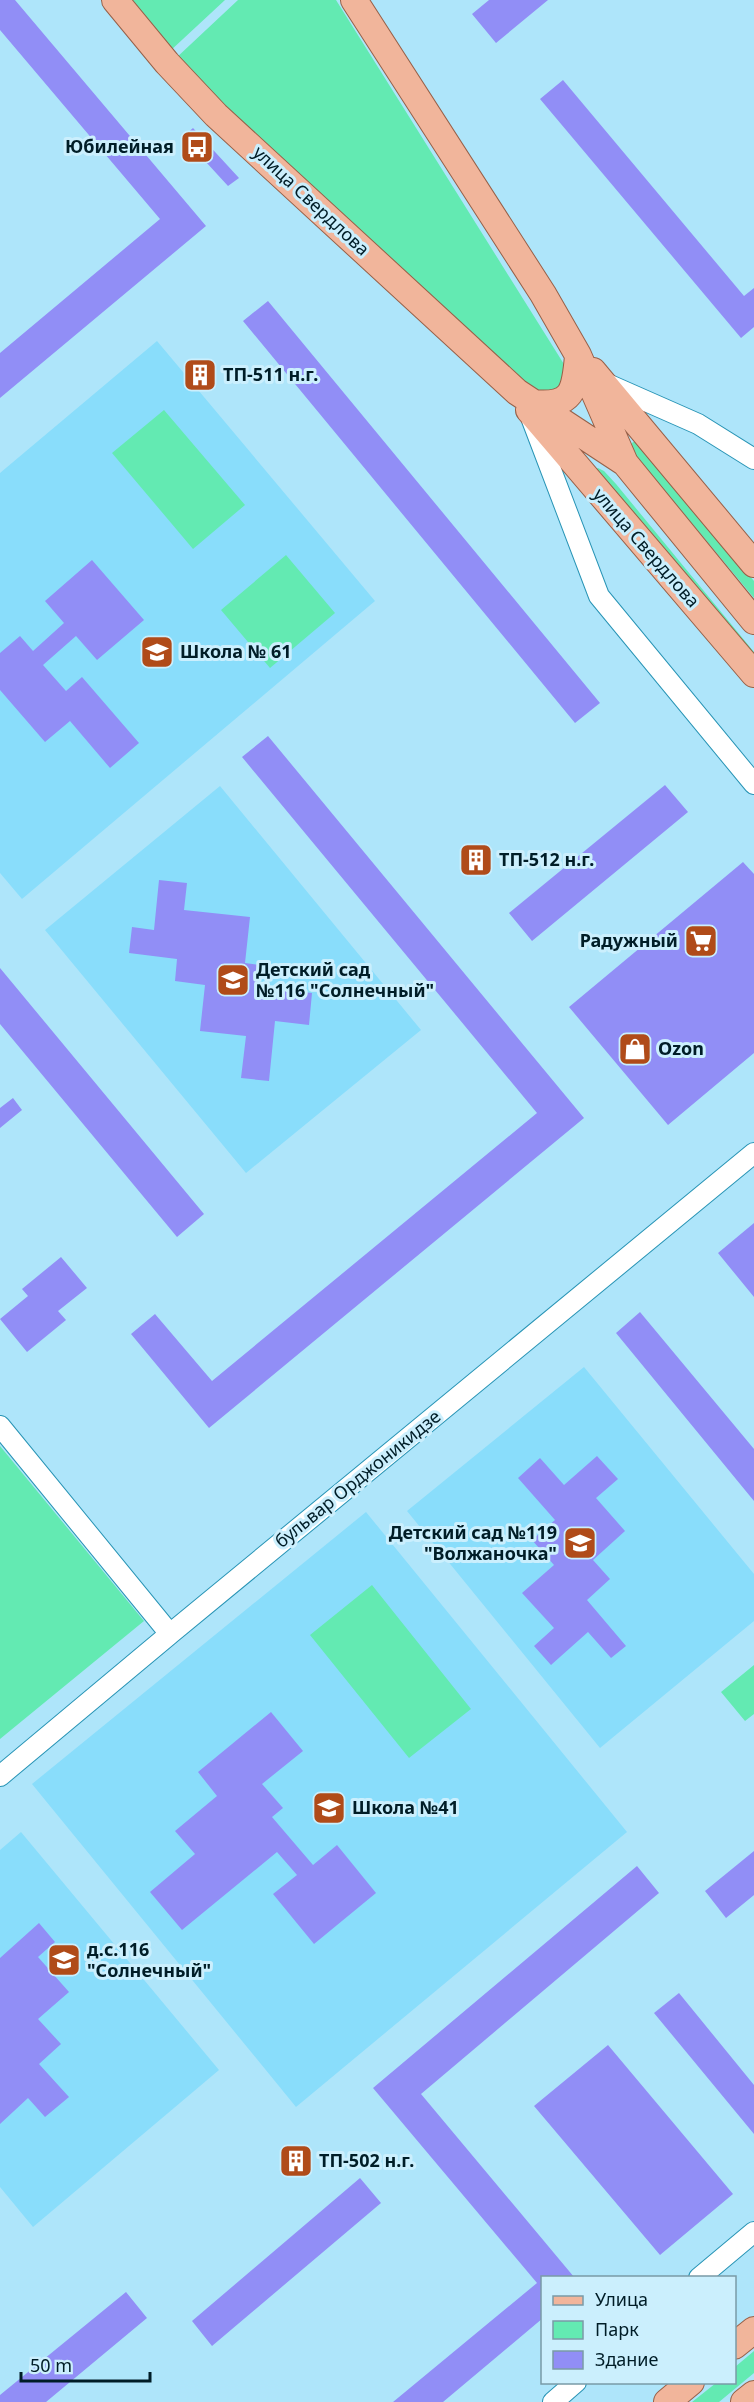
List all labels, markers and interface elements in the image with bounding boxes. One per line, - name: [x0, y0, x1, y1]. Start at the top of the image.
- bus stop icon: Юбилейная: [179, 129, 215, 165]
- place label: Юбилейная: [65, 134, 174, 158]
- street label: улица Свердлова: [248, 140, 375, 260]
- building icon: ТП-511 н.г.: [182, 357, 218, 393]
- place label: ТП-511 н.г.: [223, 362, 318, 386]
- street label: улица Свердлова: [588, 483, 705, 612]
- school or university icon: Школа № 61: [139, 634, 175, 670]
- place label: Школа № 61: [180, 639, 292, 663]
- building icon: ТП-512 н.г.: [458, 842, 494, 878]
- place label: ТП-512 н.г.: [499, 847, 594, 871]
- supermarket icon: Радужный: [683, 923, 719, 959]
- place label: Радужный: [580, 928, 678, 952]
- place label: Детский сад №116 "Солнечный": [256, 957, 434, 1002]
- school or university icon: Детский сад №116 "Солнечный": [215, 962, 251, 998]
- shop icon: Ozon: [617, 1031, 653, 1067]
- place label: Ozon: [658, 1036, 704, 1060]
- street label: бульвар Орджоникидзе: [270, 1404, 445, 1553]
- place label: Детский сад №119 "Волжаночка": [389, 1520, 557, 1565]
- school or university icon: Детский сад №119 "Волжаночка": [562, 1525, 598, 1561]
- school or university icon: Школа №41: [311, 1790, 347, 1826]
- place label: Школа №41: [352, 1795, 459, 1819]
- place label: д.с.116 "Солнечный": [87, 1937, 211, 1982]
- school or university icon: д.с.116 "Солнечный": [46, 1942, 82, 1978]
- building icon: ТП-502 н.г.: [278, 2143, 314, 2179]
- place label: ТП-502 н.г.: [319, 2148, 414, 2172]
- legend: [541, 2276, 736, 2384]
- text: Улица: [595, 2287, 648, 2311]
- text: Парк: [595, 2317, 639, 2341]
- scale bar: [21, 2345, 150, 2383]
- text: Здание: [595, 2347, 659, 2371]
- text: 50 m: [30, 2353, 72, 2377]

